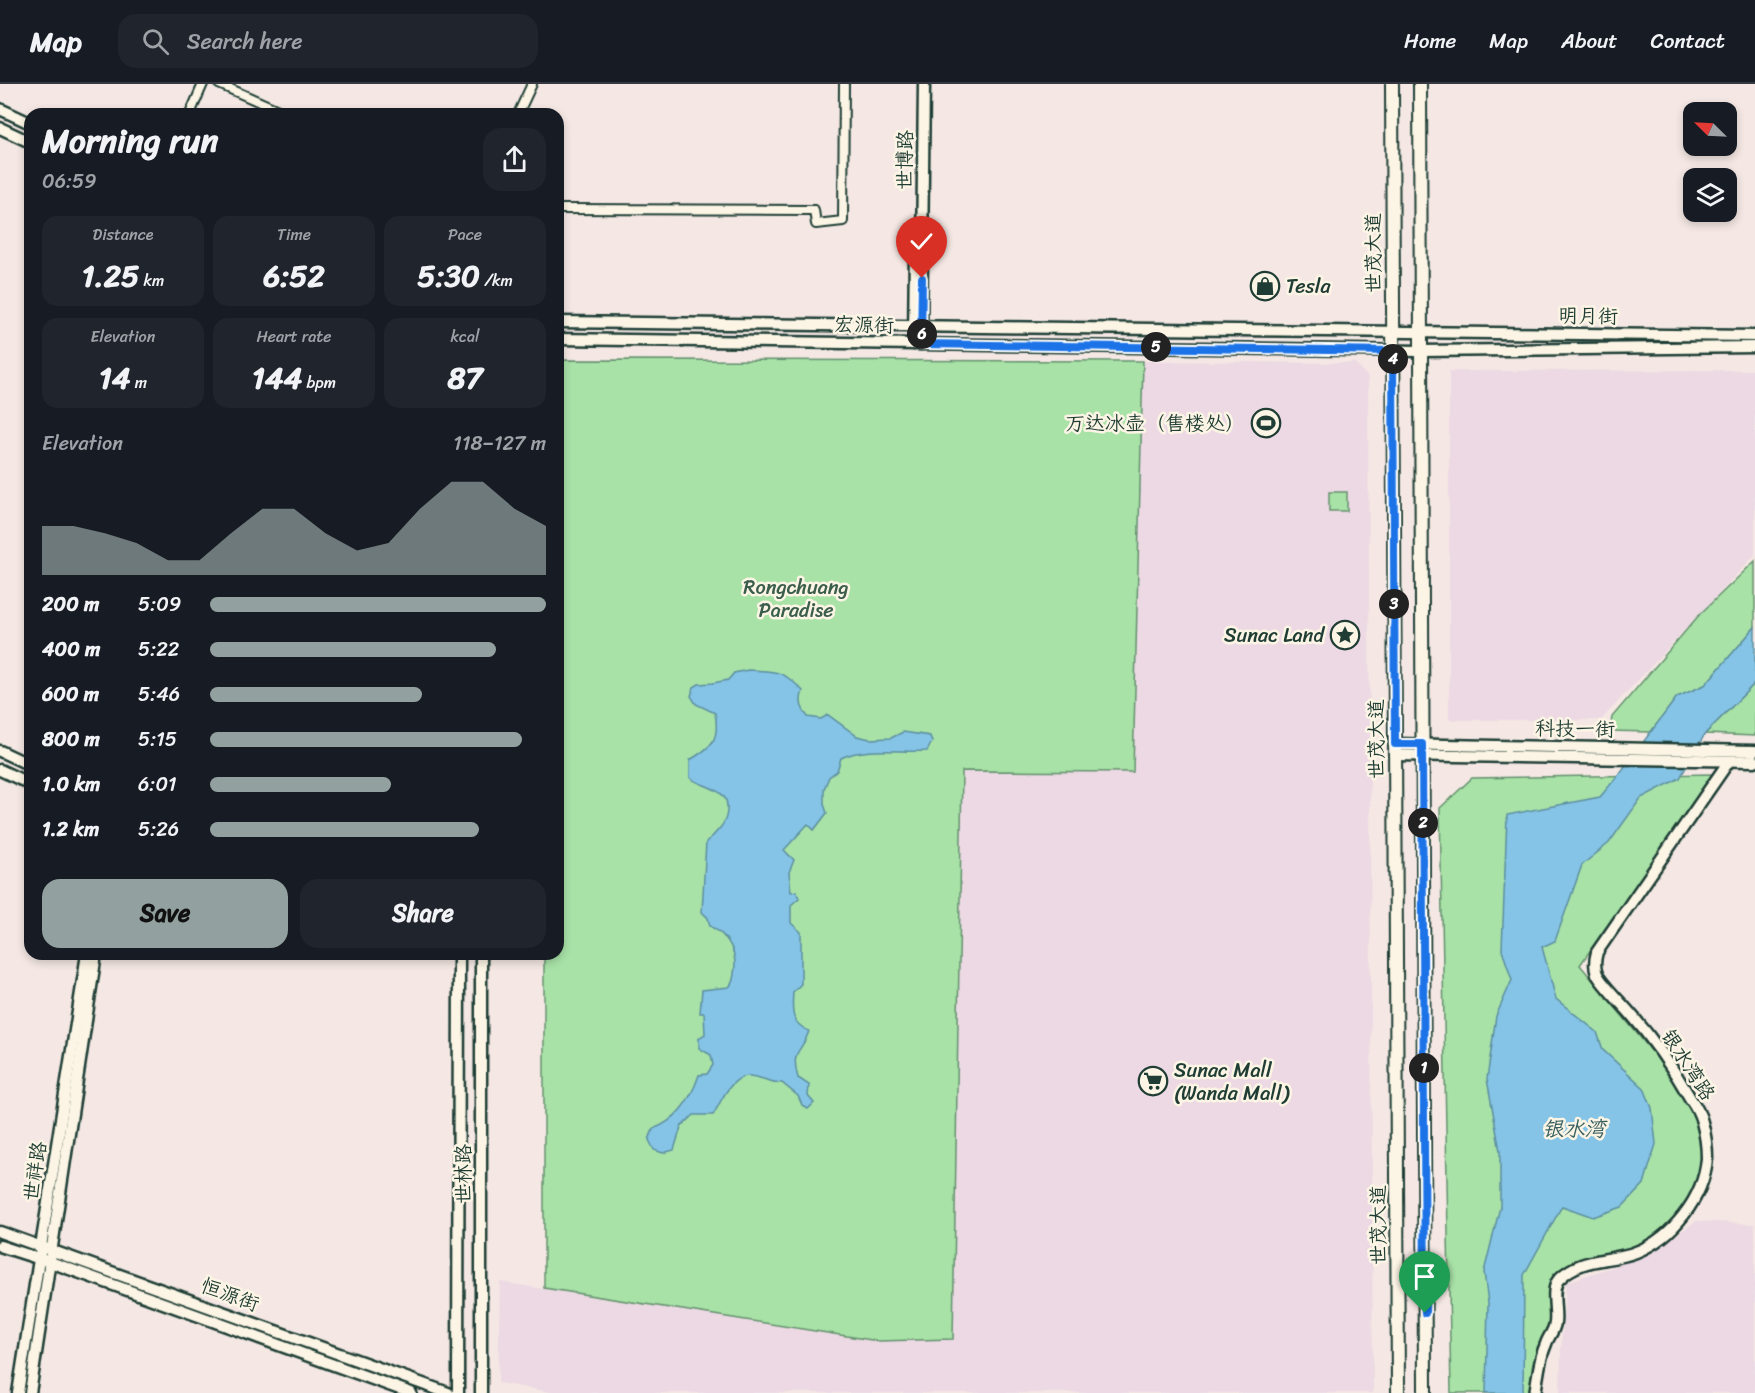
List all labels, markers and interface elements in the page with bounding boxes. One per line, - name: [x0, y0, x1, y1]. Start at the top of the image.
- search box: [118, 14, 538, 68]
- text: Map: [30, 17, 82, 66]
- text: Search here: [187, 22, 303, 61]
- text: Home: [1404, 22, 1456, 60]
- text: Map: [1489, 22, 1528, 60]
- text: About: [1561, 22, 1618, 60]
- text: Contact: [1651, 22, 1725, 60]
- icon: search: [139, 25, 172, 58]
- north arrow: [1683, 102, 1737, 156]
- map controls: [1683, 102, 1737, 222]
- text: Morning run: [42, 112, 218, 170]
- button: share: [483, 128, 546, 191]
- street label: 世博路: [887, 129, 923, 190]
- text: 06:59: [42, 164, 97, 199]
- button: layers: [1683, 168, 1737, 222]
- street label: 世茂大道: [1356, 213, 1391, 293]
- pin: [896, 216, 947, 278]
- text: Distance: [93, 220, 153, 249]
- text: Time: [277, 220, 311, 249]
- text: Pace: [448, 220, 482, 249]
- icon: check: [905, 225, 938, 258]
- text: 1.25: [82, 249, 139, 303]
- text: 6:52: [263, 249, 325, 303]
- text: 5:30: [417, 249, 480, 303]
- text: km: [139, 266, 164, 295]
- text: /km: [480, 266, 513, 295]
- place label: Tesla: [1286, 269, 1332, 304]
- shop icon: Tesla: [1249, 270, 1281, 302]
- street label: 明月街: [1558, 298, 1618, 334]
- street label: 宏源街: [834, 307, 894, 343]
- pin: 6: [907, 319, 937, 349]
- text: 6: [917, 319, 927, 348]
- text: Elevation: [91, 322, 155, 351]
- text: Heart rate: [256, 322, 332, 351]
- text: kcal: [450, 322, 480, 351]
- pin: 5: [1141, 332, 1171, 362]
- text: 5: [1151, 332, 1161, 361]
- pin: 4: [1378, 344, 1408, 374]
- text: 4: [1388, 344, 1398, 373]
- text: 14: [99, 351, 131, 405]
- text: 144: [252, 351, 302, 405]
- text: 87: [447, 351, 483, 405]
- text: m: [131, 368, 147, 397]
- text: bpm: [302, 368, 336, 397]
- place label: 万达冰壶（售楼处）: [1065, 406, 1245, 441]
- sports icon: 万达冰壶（售楼处）: [1250, 407, 1282, 439]
- text: Elevation: [42, 426, 123, 461]
- text: 118–127 m: [453, 426, 546, 461]
- park label: Rongchuang Paradise: [743, 570, 849, 628]
- text: 200 m: [42, 587, 99, 622]
- text: 5:09: [138, 587, 181, 622]
- pin: 3: [1379, 589, 1409, 619]
- text: 3: [1390, 589, 1398, 618]
- place label: Sunac Land: [1224, 618, 1325, 653]
- place icon: Sunac Land: [1329, 619, 1361, 651]
- text: 400 m: [42, 632, 100, 667]
- text: 5:22: [138, 632, 179, 667]
- text: 600 m: [42, 677, 99, 712]
- text: 5:46: [138, 677, 180, 712]
- street label: 世茂大道: [1359, 699, 1394, 779]
- street label: 科技一街: [1535, 711, 1615, 747]
- text: 800 m: [42, 722, 100, 757]
- text: 5:15: [138, 722, 177, 757]
- text: 1.0 km: [42, 767, 100, 802]
- text: 6:01: [138, 767, 177, 802]
- pin: 2: [1408, 808, 1438, 838]
- text: 2: [1418, 808, 1428, 837]
- text: 1.2 km: [42, 812, 99, 847]
- text: 5:26: [138, 812, 179, 847]
- button: Save: [42, 879, 288, 948]
- button: Share: [300, 879, 546, 948]
- street label: 银水湾路: [1652, 1022, 1725, 1109]
- place label: Sunac Mall (Wanda Mall): [1174, 1053, 1290, 1111]
- pin: 1: [1409, 1053, 1439, 1083]
- text: 1: [1421, 1053, 1427, 1082]
- supermarket icon: Sunac Mall (Wanda Mall): [1137, 1065, 1169, 1097]
- water label: 银水湾: [1543, 1110, 1608, 1148]
- street label: 世祥路: [13, 1138, 57, 1203]
- street label: 世林路: [446, 1143, 481, 1204]
- street label: 世茂大道: [1361, 1185, 1396, 1265]
- pin: [1399, 1251, 1450, 1313]
- icon: arrive: [1408, 1260, 1441, 1293]
- street label: 恒源街: [196, 1268, 264, 1322]

